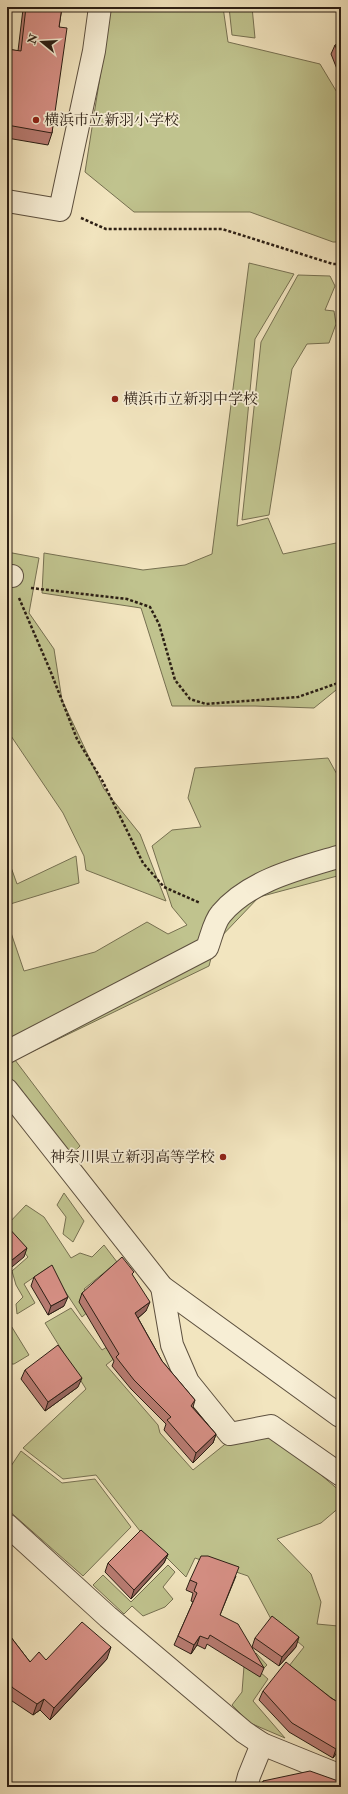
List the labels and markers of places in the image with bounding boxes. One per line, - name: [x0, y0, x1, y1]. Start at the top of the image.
- place label: 横浜市立新羽小学校: [44, 111, 179, 130]
- marker: 横浜市立新羽小学校: [31, 115, 41, 125]
- place label: 横浜市立新羽中学校: [123, 390, 258, 409]
- marker: 横浜市立新羽中学校: [110, 394, 120, 404]
- place label: 神奈川県立新羽高等学校: [50, 1148, 215, 1167]
- marker: 神奈川県立新羽高等学校: [218, 1152, 228, 1162]

